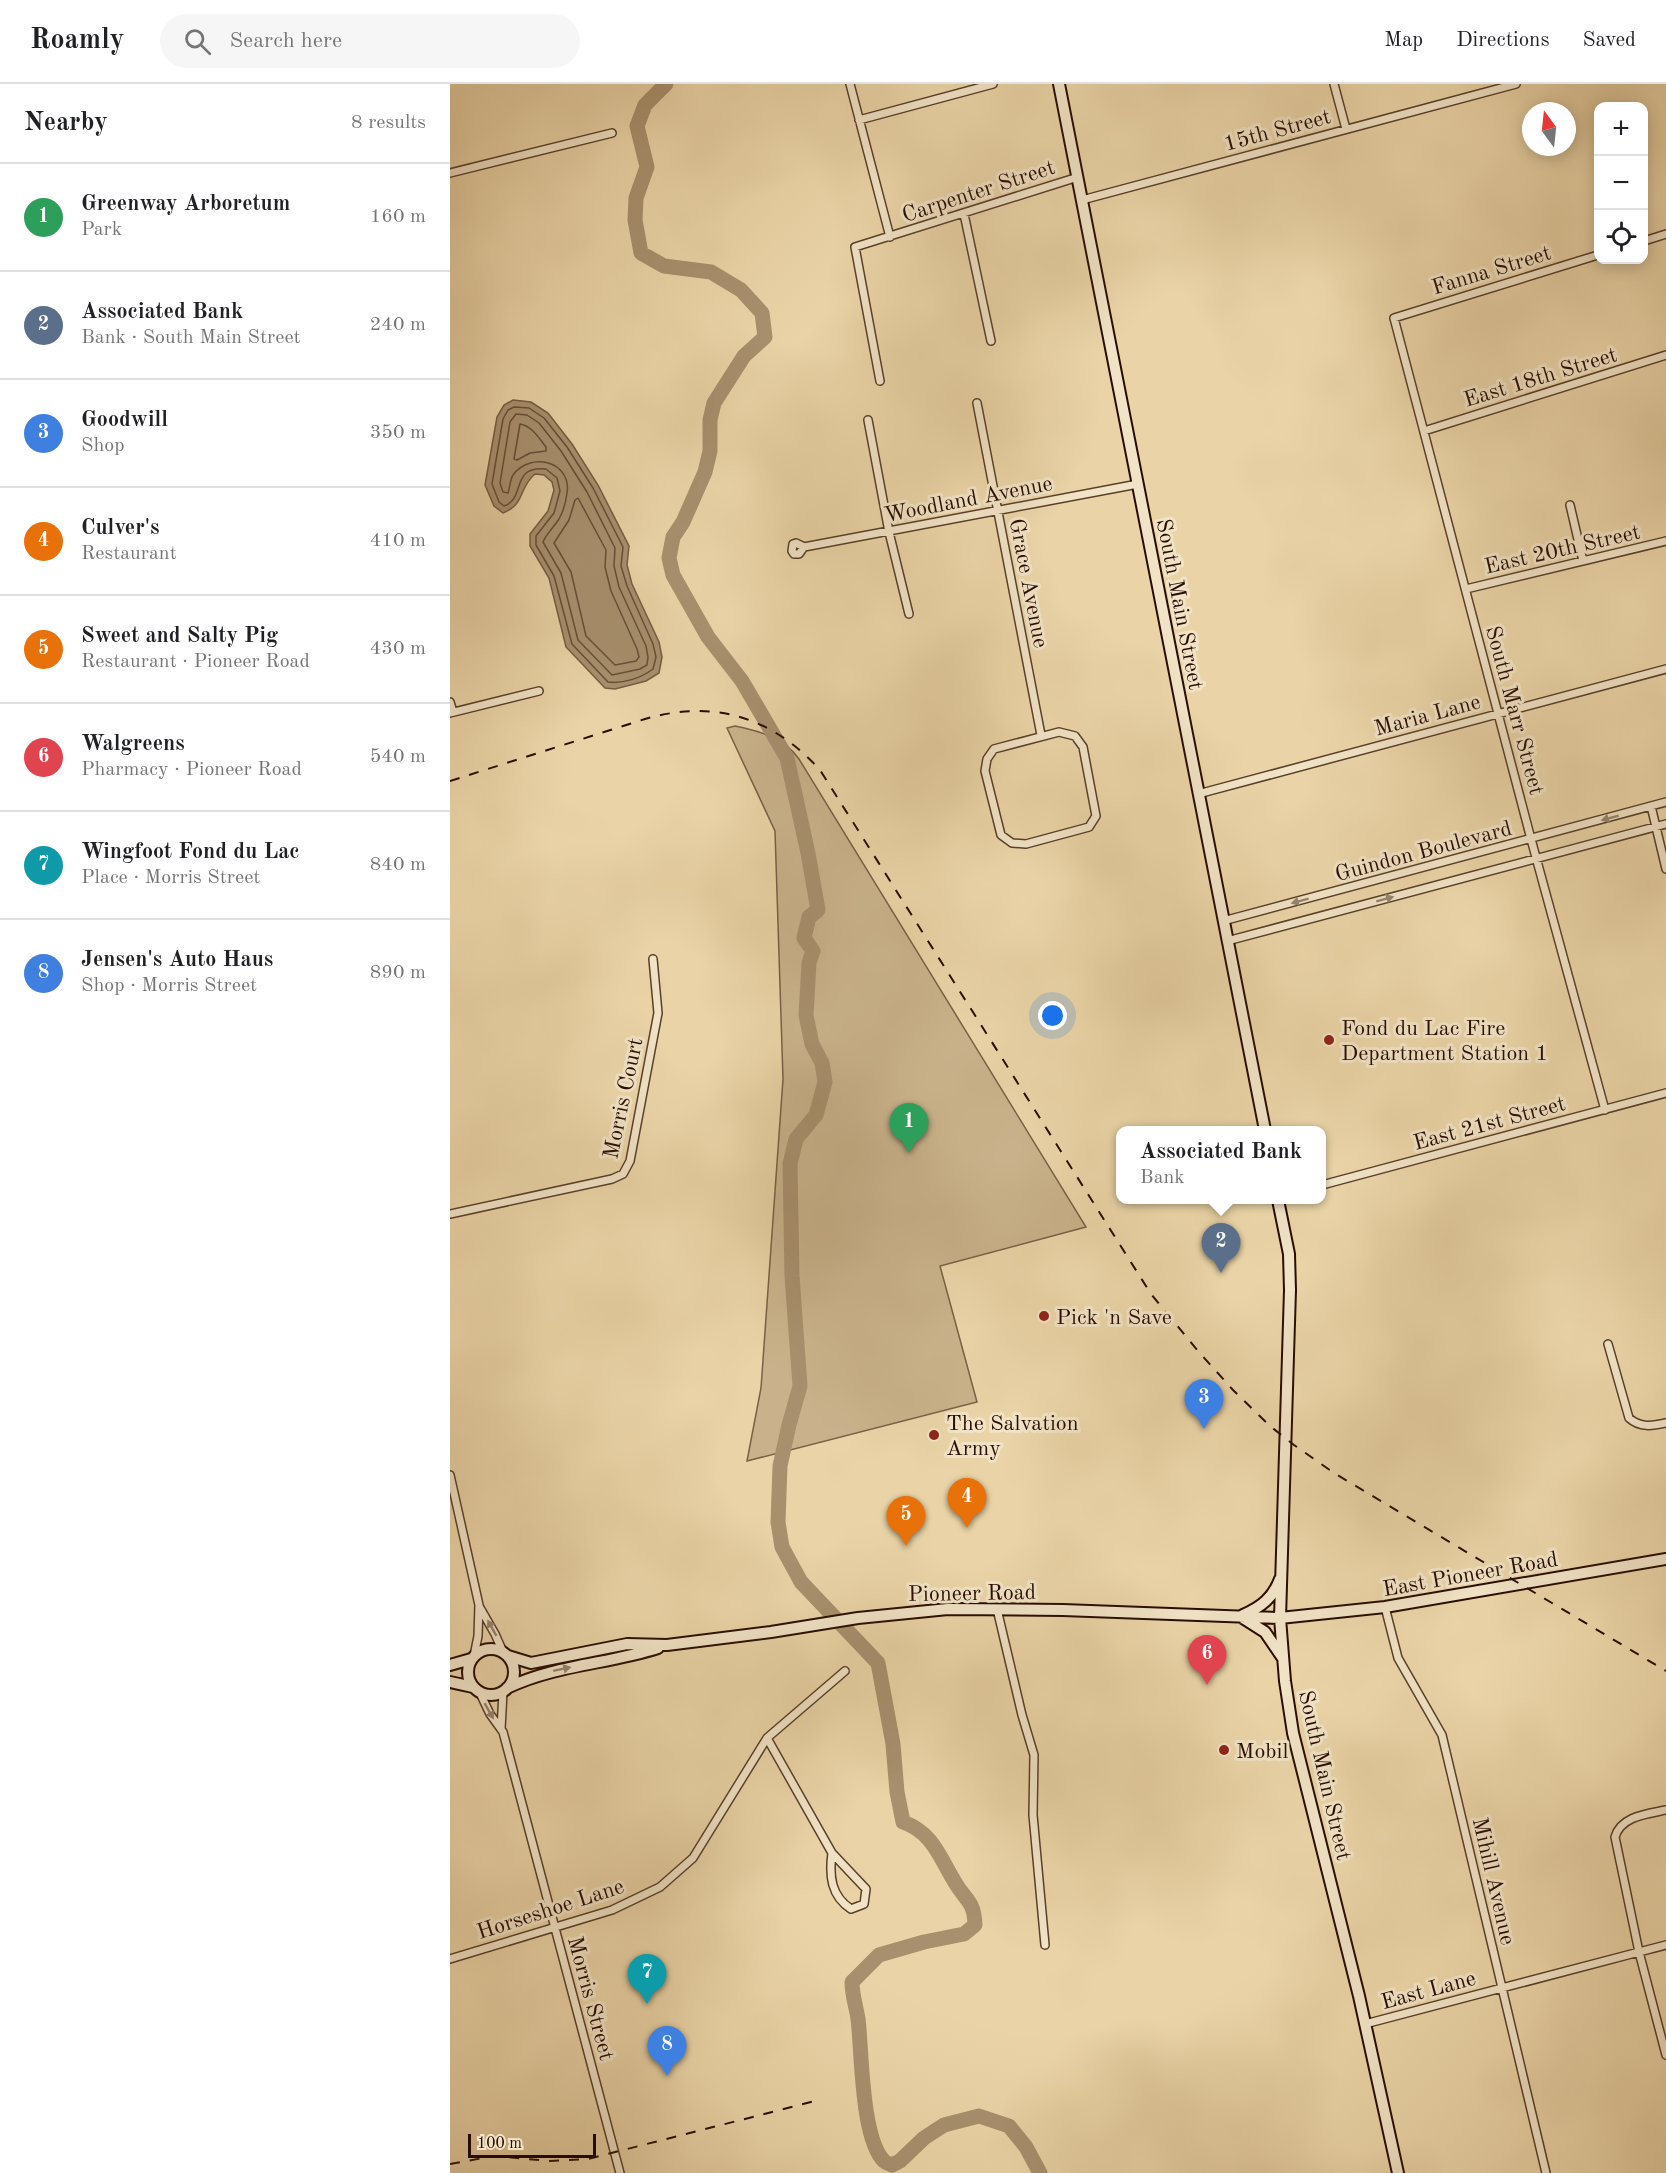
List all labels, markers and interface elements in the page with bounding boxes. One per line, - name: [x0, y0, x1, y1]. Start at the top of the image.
- search box: [160, 14, 580, 68]
- icon: search: [181, 25, 214, 58]
- text: Roamly: [30, 27, 124, 55]
- text: Search here: [229, 30, 342, 52]
- text: Map: [1384, 30, 1423, 51]
- text: Directions: [1456, 30, 1550, 51]
- text: Saved: [1583, 30, 1636, 51]
- north arrow: [1522, 102, 1576, 156]
- map controls: [1594, 102, 1648, 264]
- button: +: [1594, 102, 1648, 156]
- street label: 15th Street: [1222, 106, 1333, 156]
- text: Nearby: [24, 110, 108, 136]
- text: 8 results: [351, 113, 426, 133]
- button: −: [1594, 156, 1648, 210]
- street label: Carpenter Street: [899, 157, 1058, 227]
- text: Greenway Arboretum: [81, 193, 290, 215]
- text: 1: [38, 207, 49, 227]
- text: 160 m: [370, 207, 426, 227]
- button: locate: [1594, 210, 1648, 264]
- text: Park: [81, 220, 122, 240]
- street label: Fanna Street: [1429, 242, 1554, 299]
- text: Associated Bank: [81, 301, 243, 323]
- text: 2: [38, 315, 49, 335]
- text: 240 m: [370, 315, 426, 335]
- text: Bank · South Main Street: [81, 328, 301, 348]
- street label: East 18th Street: [1461, 344, 1620, 412]
- text: Goodwill: [81, 409, 168, 431]
- text: 3: [38, 423, 49, 443]
- text: 350 m: [370, 423, 426, 443]
- text: Shop: [81, 436, 125, 456]
- street label: Woodland Avenue: [882, 473, 1054, 527]
- text: Culver's: [81, 517, 160, 539]
- street label: Grace Avenue: [1005, 517, 1051, 650]
- street label: South Main Street: [1152, 517, 1206, 692]
- street label: East 20th Street: [1482, 521, 1642, 579]
- text: 4: [38, 531, 49, 551]
- text: 410 m: [370, 531, 426, 551]
- text: Restaurant: [81, 544, 177, 564]
- street label: South Marr Street: [1481, 624, 1547, 797]
- text: Sweet and Salty Pig: [81, 625, 278, 647]
- text: 5: [38, 639, 49, 659]
- text: 430 m: [370, 639, 426, 659]
- text: Restaurant · Pioneer Road: [81, 652, 310, 672]
- street label: Maria Lane: [1372, 691, 1483, 741]
- text: Walgreens: [81, 733, 185, 755]
- text: 6: [38, 747, 49, 767]
- text: 540 m: [370, 747, 426, 767]
- text: Pharmacy · Pioneer Road: [81, 760, 302, 780]
- one-way arrow: [1600, 814, 1618, 823]
- street label: Guindon Boulevard: [1333, 818, 1514, 886]
- text: Wingfoot Fond du Lac: [81, 841, 300, 863]
- text: 7: [38, 855, 49, 875]
- text: 840 m: [370, 855, 426, 875]
- text: Place · Morris Street: [81, 868, 260, 888]
- one-way arrow: [1376, 894, 1394, 903]
- one-way arrow: [1290, 897, 1309, 907]
- text: Jensen's Auto Haus: [81, 949, 273, 971]
- text: 8: [38, 963, 49, 983]
- text: 890 m: [370, 963, 426, 983]
- text: Shop · Morris Street: [81, 976, 257, 996]
- your location: [1038, 1001, 1067, 1030]
- place label: Fond du Lac Fire Department Station 1: [1341, 1018, 1548, 1065]
- marker: Fond du Lac Fire Department Station 1: [1322, 1033, 1336, 1047]
- street label: Morris Court: [600, 1036, 648, 1161]
- street label: East 21st Street: [1411, 1093, 1568, 1155]
- pin: 1: [890, 1104, 928, 1153]
- popup: [1116, 1126, 1326, 1204]
- text: Associated Bank: [1140, 1141, 1302, 1163]
- text: Bank: [1140, 1168, 1185, 1188]
- pin: 2: [1202, 1224, 1240, 1273]
- place label: Pick 'n Save: [1056, 1307, 1172, 1329]
- marker: Pick 'n Save: [1037, 1309, 1051, 1323]
- pin: 3: [1184, 1380, 1224, 1429]
- place label: The Salvation Army: [946, 1413, 1079, 1460]
- marker: The Salvation Army: [927, 1428, 941, 1442]
- pin: 4: [948, 1478, 986, 1528]
- pin: 5: [886, 1496, 926, 1546]
- street label: East Pioneer Road: [1381, 1549, 1560, 1601]
- street label: Pioneer Road: [908, 1582, 1036, 1606]
- one-way arrow: [487, 1619, 497, 1636]
- pin: 6: [1188, 1636, 1227, 1685]
- one-way arrow: [553, 1664, 572, 1673]
- street label: South Main Street: [1294, 1688, 1354, 1863]
- one-way arrow: [484, 1703, 494, 1720]
- place label: Mobil: [1236, 1741, 1289, 1763]
- marker: Mobil: [1217, 1743, 1231, 1757]
- street label: Mihill Avenue: [1468, 1816, 1518, 1947]
- street label: Horseshoe Lane: [474, 1876, 627, 1944]
- street label: Morris Street: [563, 1934, 617, 2063]
- pin: 7: [628, 1954, 666, 2004]
- street label: East Lane: [1379, 1968, 1478, 2014]
- pin: 8: [648, 2026, 686, 2076]
- scale bar: [468, 2131, 596, 2158]
- text: 100 m: [477, 2136, 522, 2152]

